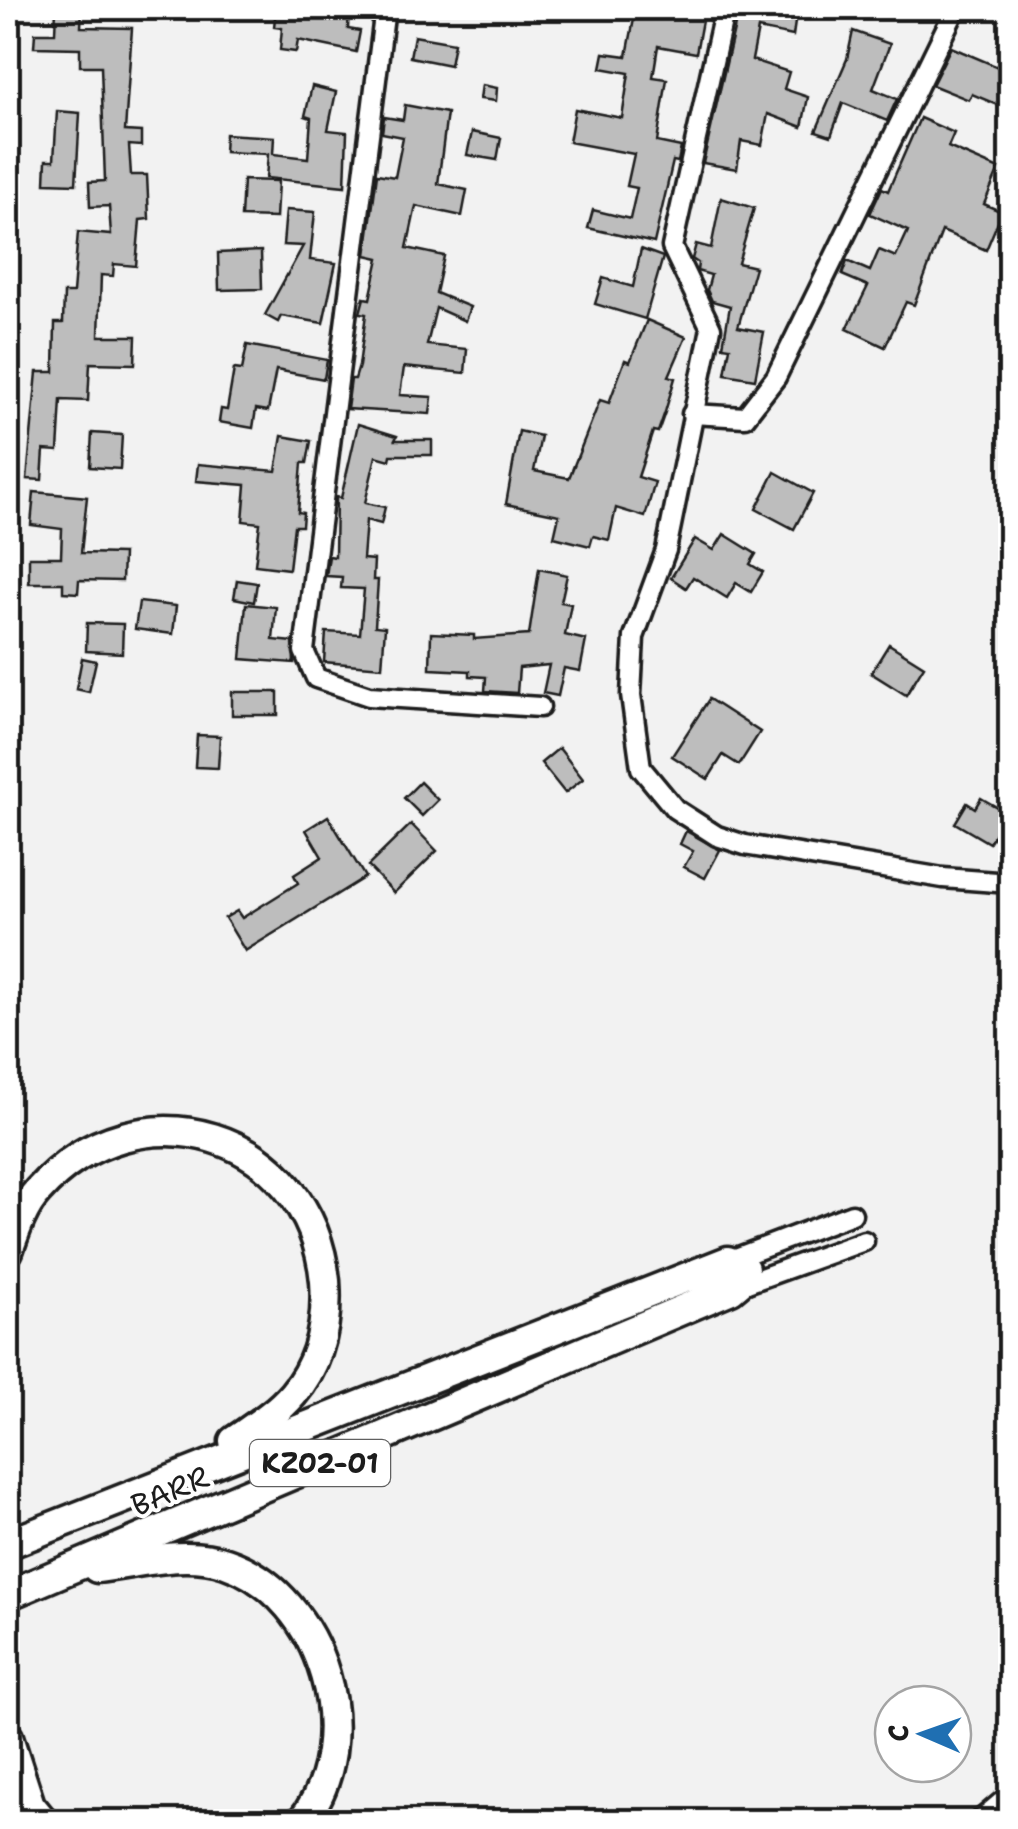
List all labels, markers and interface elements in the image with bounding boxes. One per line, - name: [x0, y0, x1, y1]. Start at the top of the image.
- road number: KZ02-01: [250, 1440, 390, 1486]
- street label: BARR: [125, 1456, 215, 1526]
- north arrow: [873, 1684, 973, 1784]
- text: С: [879, 1724, 917, 1742]

